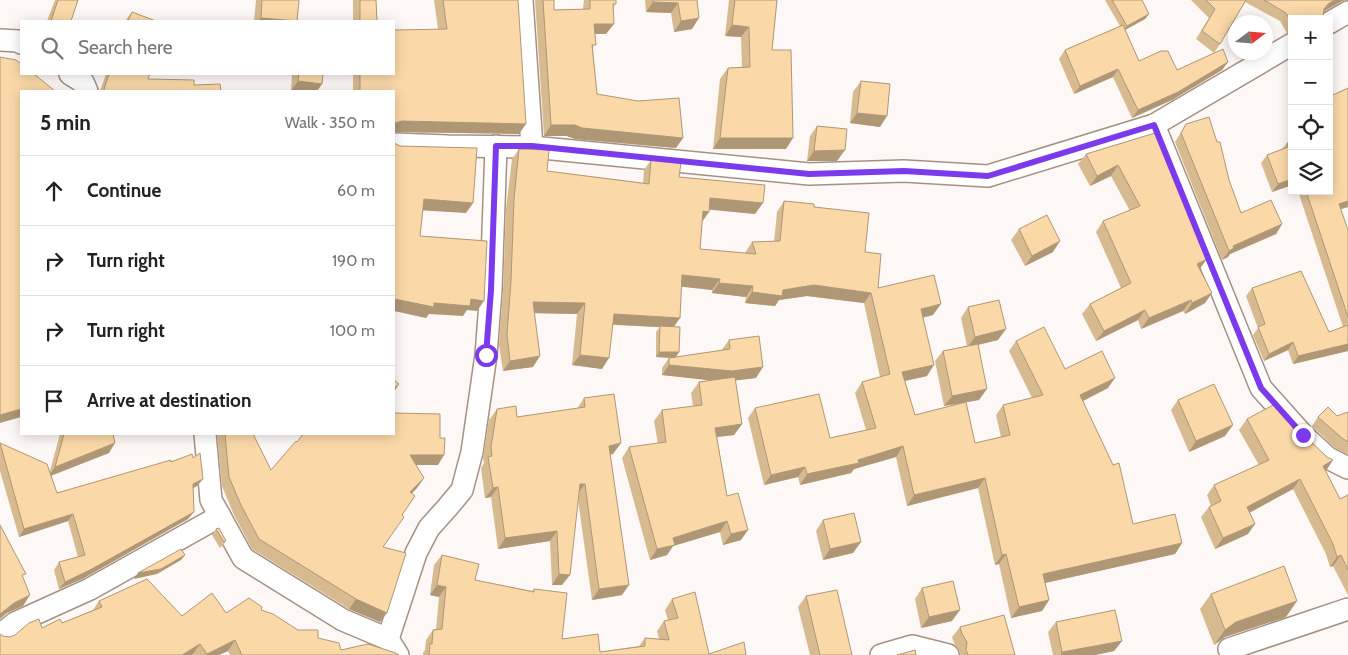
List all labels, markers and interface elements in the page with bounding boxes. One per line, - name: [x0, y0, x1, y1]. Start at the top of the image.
- north arrow: [1228, 15, 1273, 60]
- map controls: [1288, 15, 1333, 195]
- button: +: [1288, 15, 1333, 60]
- search box: [20, 20, 395, 75]
- icon: search: [38, 34, 66, 62]
- text: Search here: [78, 36, 172, 59]
- button: −: [1288, 60, 1333, 105]
- button: locate: [1288, 105, 1333, 150]
- text: 5 min: [40, 110, 91, 135]
- text: Walk · 350 m: [285, 113, 375, 132]
- button: layers: [1288, 150, 1333, 195]
- icon: ahead: [40, 177, 68, 205]
- text: Continue: [87, 179, 161, 202]
- text: 60 m: [337, 181, 375, 200]
- icon: right: [40, 247, 68, 275]
- text: Turn right: [87, 249, 165, 272]
- text: 190 m: [332, 251, 375, 270]
- icon: right: [40, 317, 68, 345]
- text: Turn right: [87, 319, 165, 342]
- text: 100 m: [330, 321, 375, 340]
- route start: [475, 344, 498, 367]
- icon: arrive: [40, 387, 68, 415]
- text: Arrive at destination: [87, 389, 251, 412]
- route end: [1292, 424, 1315, 447]

